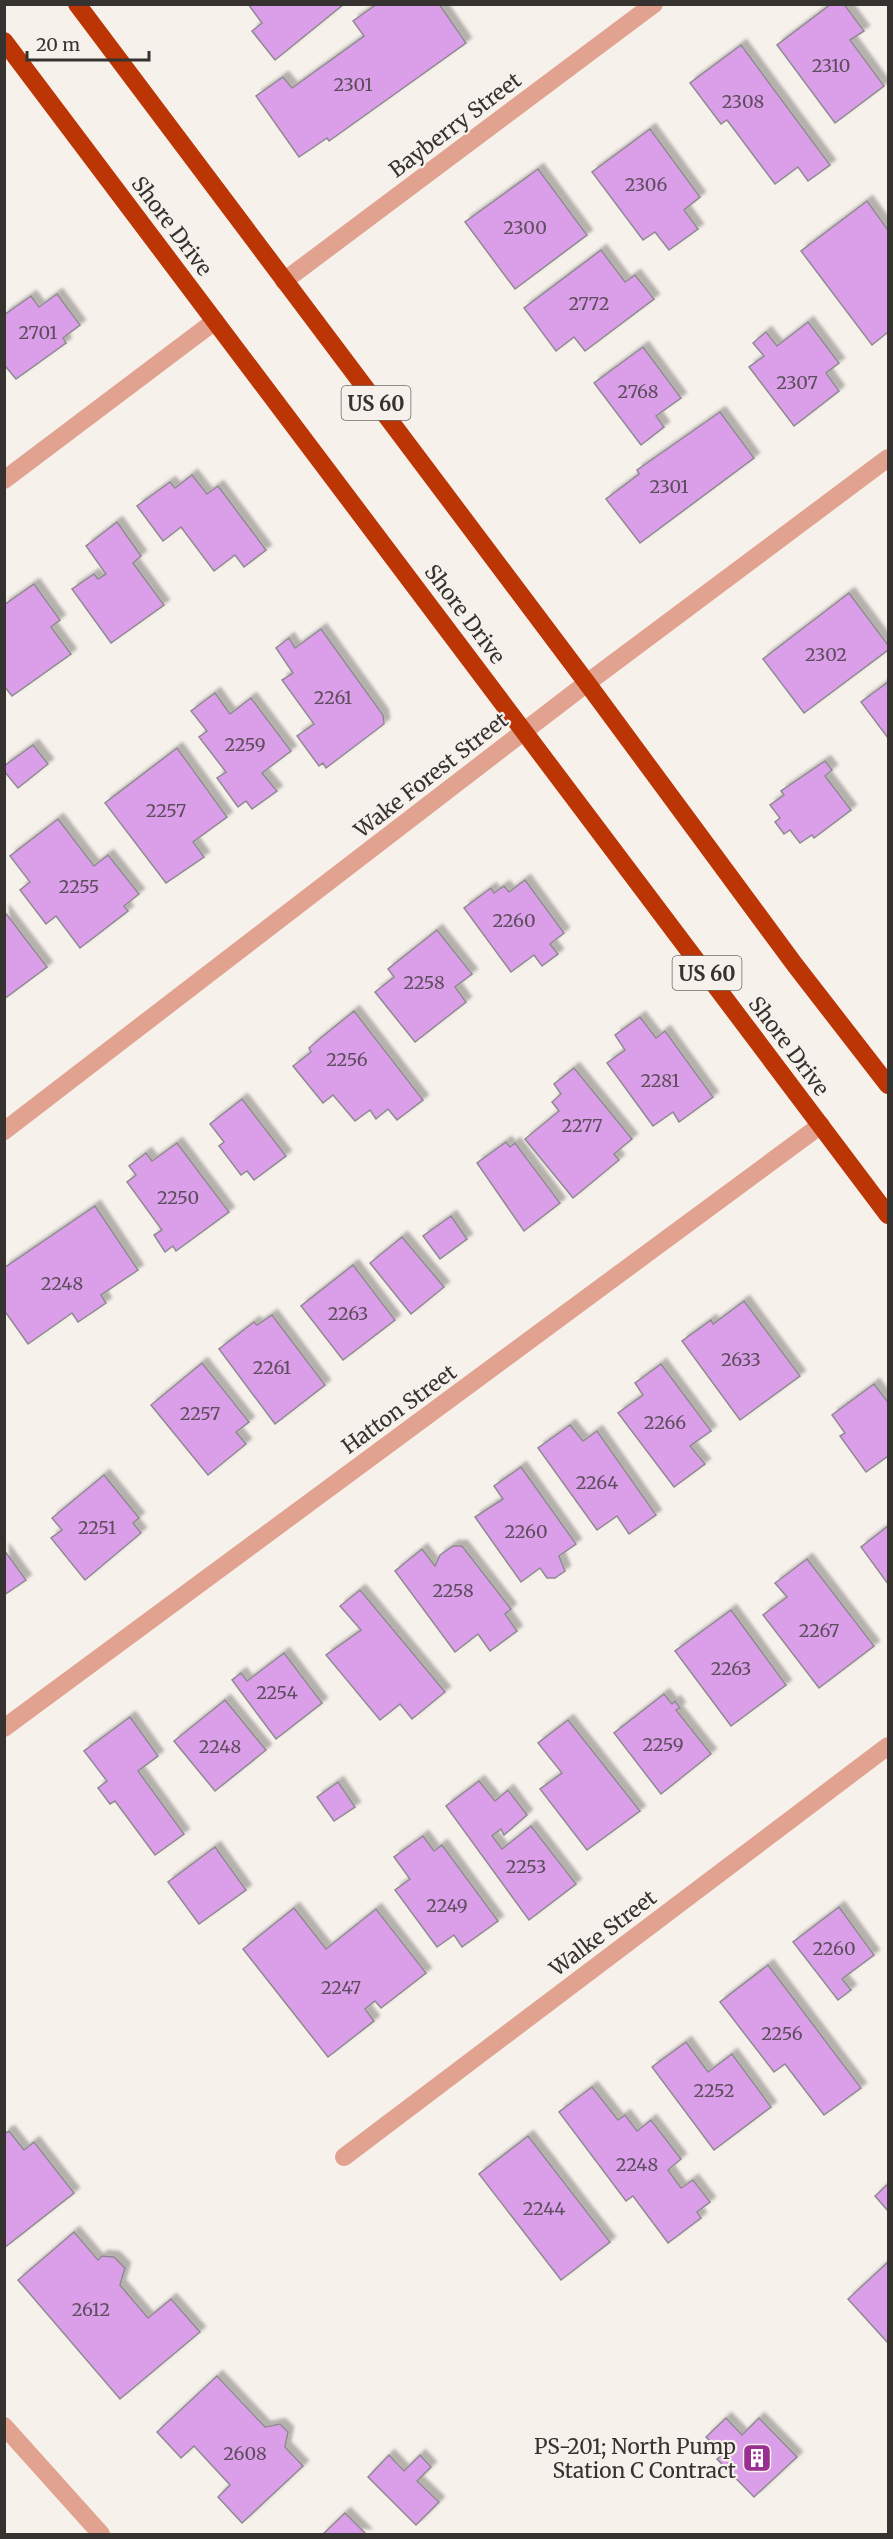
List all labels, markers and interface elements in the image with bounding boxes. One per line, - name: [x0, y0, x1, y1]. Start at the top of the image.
- scale bar: [27, 24, 148, 62]
- text: 20 m: [36, 33, 80, 56]
- house number: 2310: [812, 54, 850, 77]
- street label: Bayberry Street: [384, 67, 526, 183]
- house number: 2301: [333, 73, 373, 96]
- house number: 2308: [722, 90, 764, 113]
- street label: Shore Drive: [126, 171, 218, 281]
- house number: 2306: [625, 173, 667, 196]
- house number: 2300: [503, 216, 547, 239]
- house number: 2772: [569, 292, 609, 315]
- house number: 2701: [19, 321, 57, 344]
- house number: 2307: [776, 371, 818, 394]
- house number: 2768: [618, 380, 658, 403]
- road number: US 60: [342, 386, 410, 420]
- house number: 2301: [649, 475, 689, 498]
- street label: Shore Drive: [419, 559, 511, 669]
- house number: 2302: [805, 643, 847, 666]
- house number: 2261: [314, 686, 352, 709]
- street label: Wake Forest Street: [348, 707, 513, 844]
- house number: 2259: [224, 733, 266, 756]
- house number: 2257: [146, 799, 186, 822]
- house number: 2255: [59, 875, 99, 898]
- house number: 2260: [492, 909, 536, 932]
- road number: US 60: [672, 956, 742, 990]
- house number: 2258: [403, 971, 445, 994]
- street label: Shore Drive: [743, 991, 835, 1101]
- house number: 2256: [326, 1048, 368, 1071]
- house number: 2281: [640, 1069, 680, 1092]
- house number: 2277: [562, 1114, 602, 1137]
- house number: 2250: [157, 1186, 199, 1209]
- house number: 2248: [41, 1272, 83, 1295]
- house number: 2263: [328, 1302, 368, 1325]
- house number: 2633: [721, 1348, 761, 1371]
- house number: 2261: [253, 1356, 291, 1379]
- street label: Hatton Street: [336, 1358, 462, 1460]
- house number: 2257: [180, 1402, 220, 1425]
- house number: 2266: [644, 1411, 686, 1434]
- house number: 2264: [576, 1471, 618, 1494]
- house number: 2251: [78, 1516, 116, 1539]
- house number: 2260: [504, 1520, 548, 1543]
- house number: 2258: [432, 1579, 474, 1602]
- house number: 2267: [799, 1619, 839, 1642]
- house number: 2263: [711, 1657, 751, 1680]
- house number: 2254: [256, 1681, 298, 1704]
- house number: 2259: [642, 1733, 684, 1756]
- house number: 2248: [199, 1735, 241, 1758]
- house number: 2253: [506, 1855, 546, 1878]
- street label: Walke Street: [543, 1884, 662, 1983]
- house number: 2249: [426, 1894, 468, 1917]
- house number: 2260: [812, 1937, 856, 1960]
- house number: 2247: [321, 1976, 361, 1999]
- house number: 2256: [761, 2022, 803, 2045]
- house number: 2252: [694, 2079, 734, 2102]
- house number: 2248: [616, 2153, 658, 2176]
- house number: 2244: [523, 2197, 565, 2220]
- house number: 2612: [72, 2298, 110, 2321]
- place label: PS-201; North Pump Station C Contract: [534, 2433, 736, 2484]
- house number: 2608: [223, 2442, 267, 2465]
- building icon: PS-201; North Pump Station C Contract: [741, 2442, 773, 2474]

